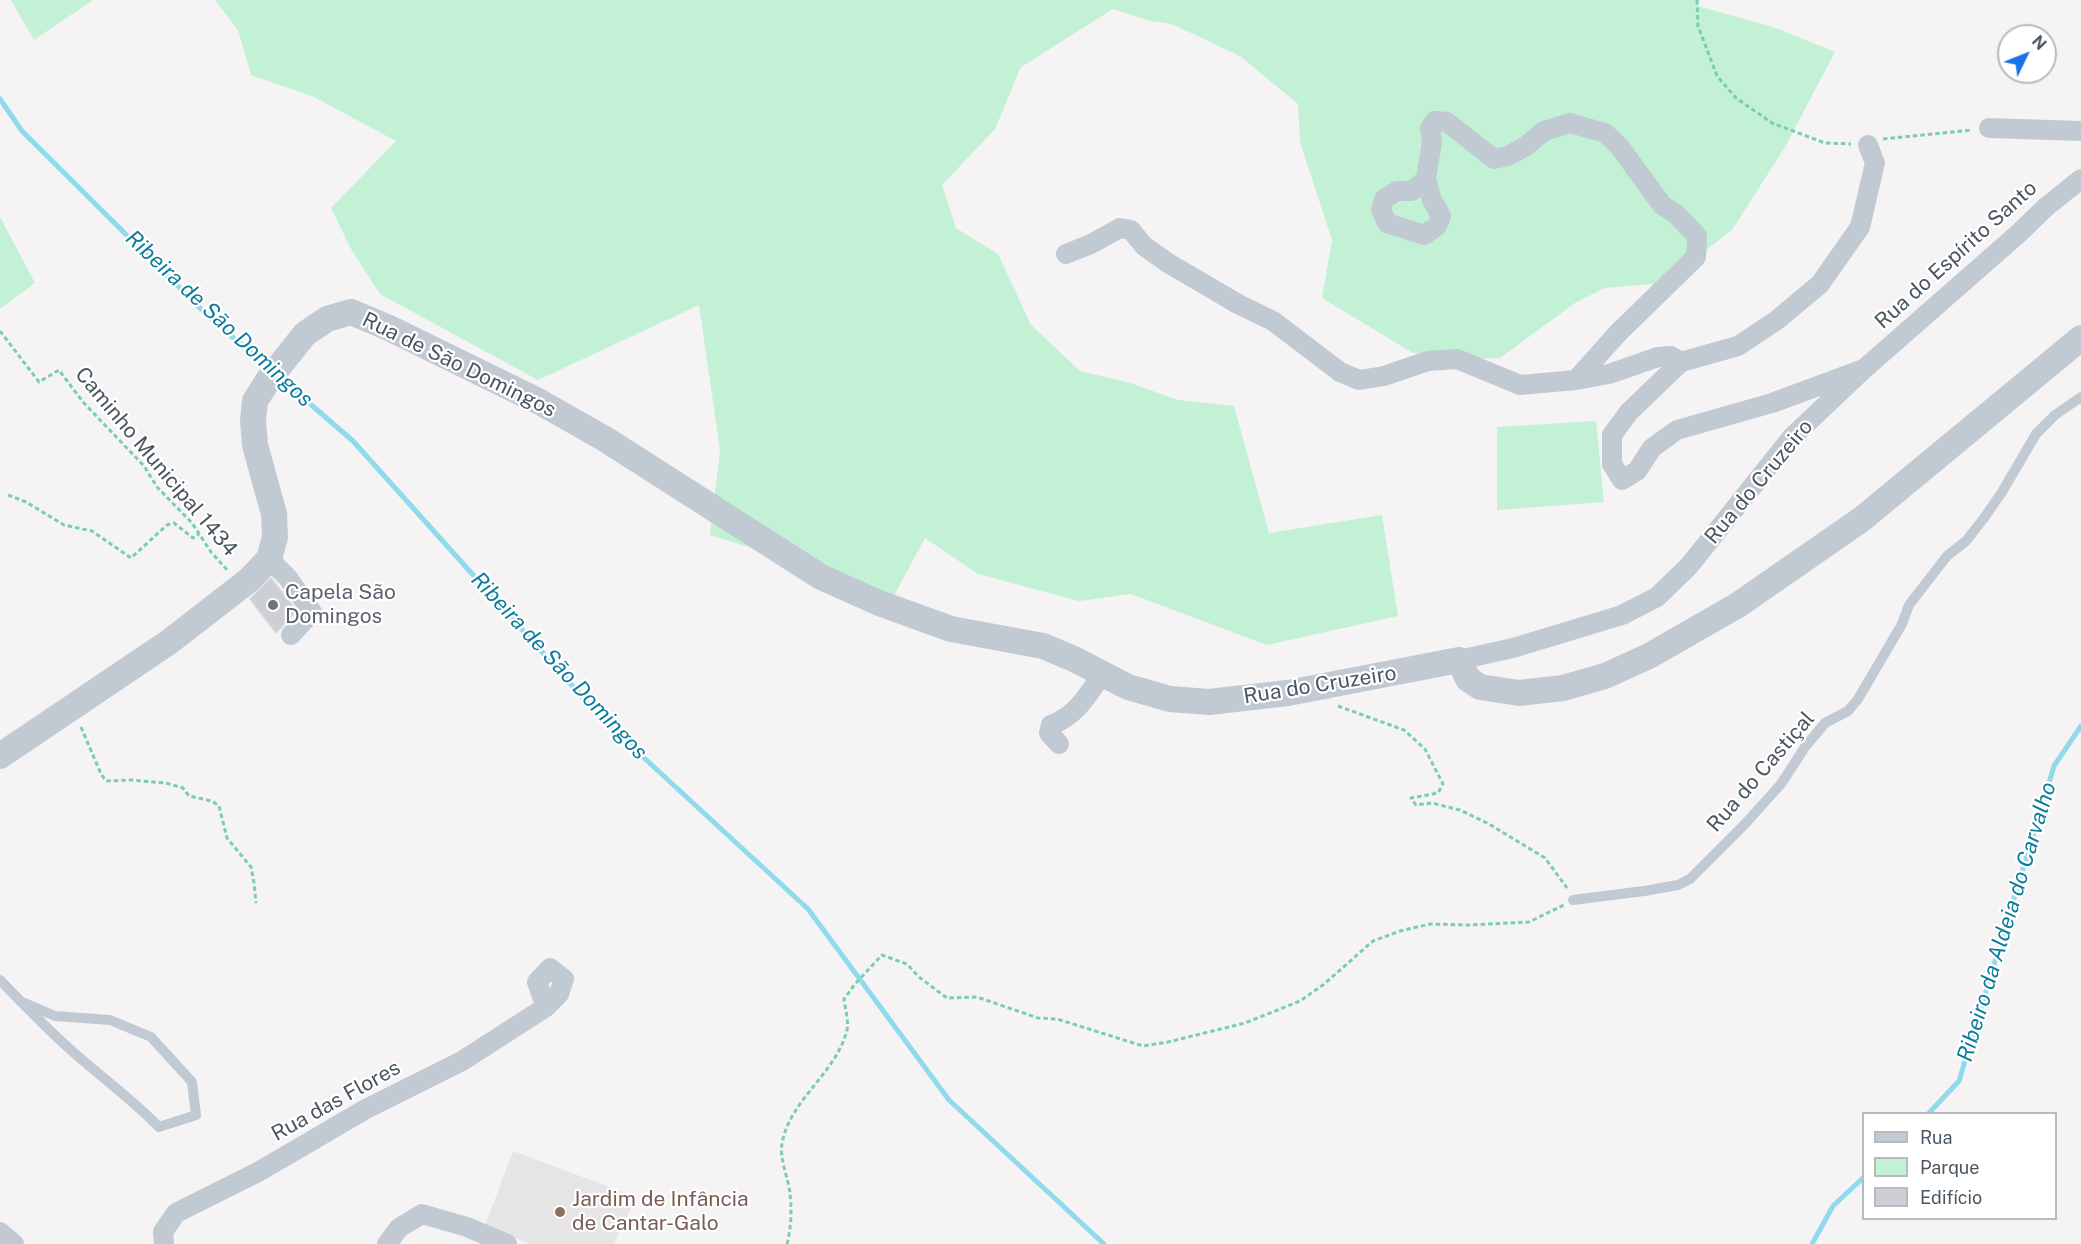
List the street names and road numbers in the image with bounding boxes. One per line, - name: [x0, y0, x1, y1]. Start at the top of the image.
- street label: Rua do Espírito Santo: [1870, 176, 2042, 334]
- street label: Rua de São Domingos: [358, 307, 560, 423]
- street label: Caminho Municipal 1434: [70, 362, 242, 562]
- street label: Rua do Cruzeiro: [1700, 415, 1818, 549]
- street label: Rua do Cruzeiro: [1242, 660, 1398, 710]
- street label: Rua do Castiçal: [1702, 707, 1820, 837]
- street label: Rua das Flores: [267, 1055, 405, 1147]

